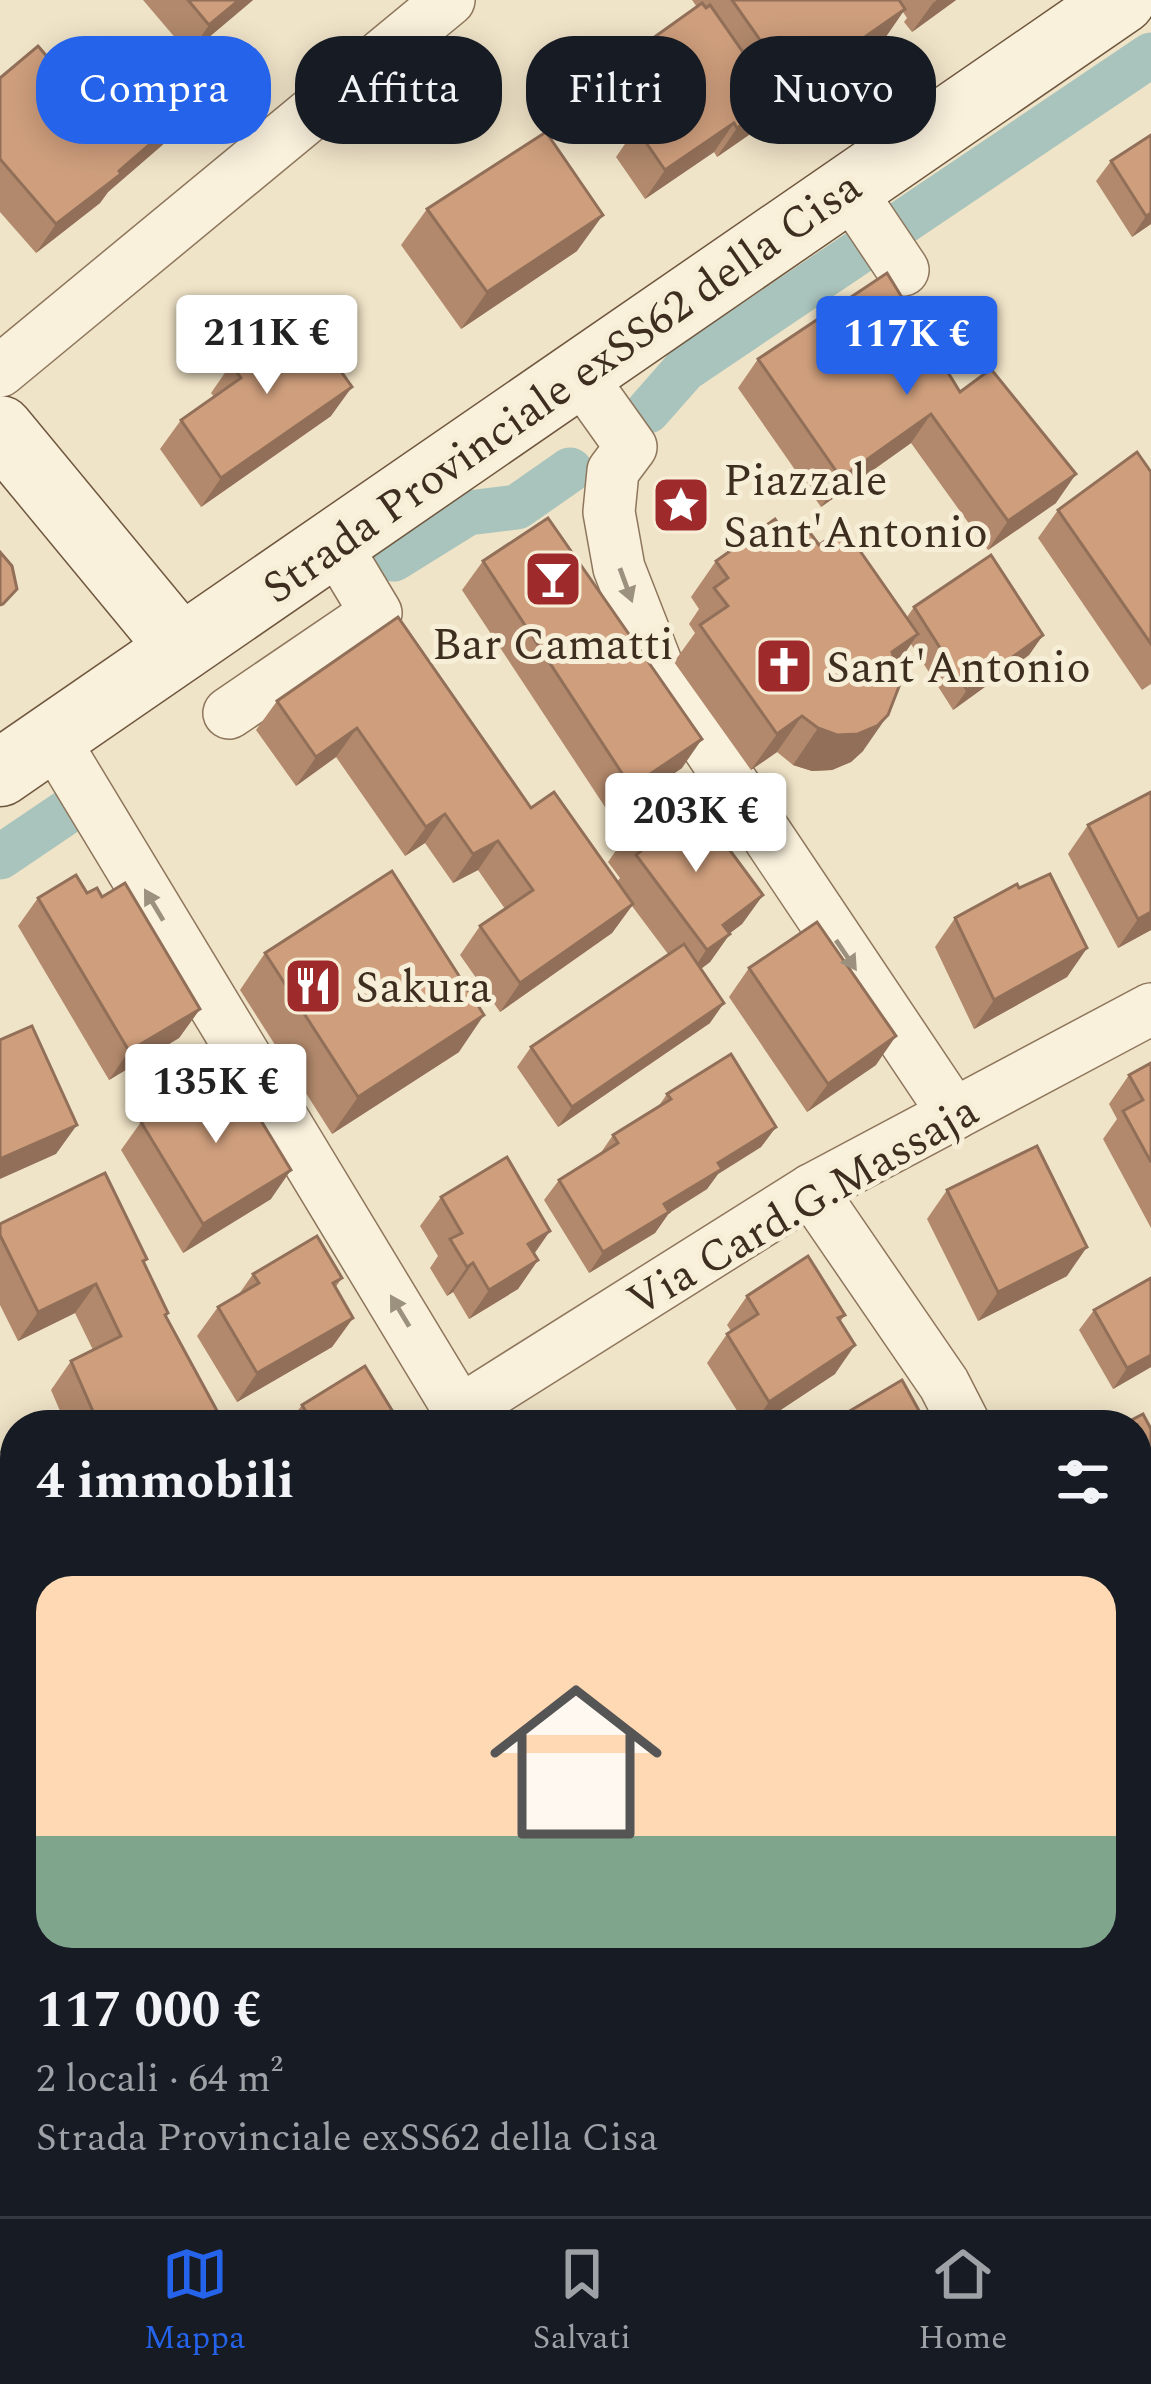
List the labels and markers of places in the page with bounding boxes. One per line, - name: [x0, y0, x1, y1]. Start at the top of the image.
- pin: 211K €: [169, 295, 365, 397]
- pin: 117K €: [809, 296, 1005, 398]
- place label: Piazzale Sant'Antonio: [723, 447, 988, 568]
- place icon: Piazzale Sant'Antonio: [650, 474, 712, 536]
- bar icon: Bar Camatti: [522, 548, 584, 610]
- place label: Bar Camatti: [432, 611, 674, 680]
- place label: Sant'Antonio: [826, 634, 1091, 703]
- church icon: Sant'Antonio: [753, 635, 815, 697]
- pin: 203K €: [598, 773, 794, 875]
- place label: Sakura: [355, 954, 492, 1023]
- restaurant icon: Sakura: [282, 955, 344, 1017]
- pin: 135K €: [118, 1044, 314, 1146]

